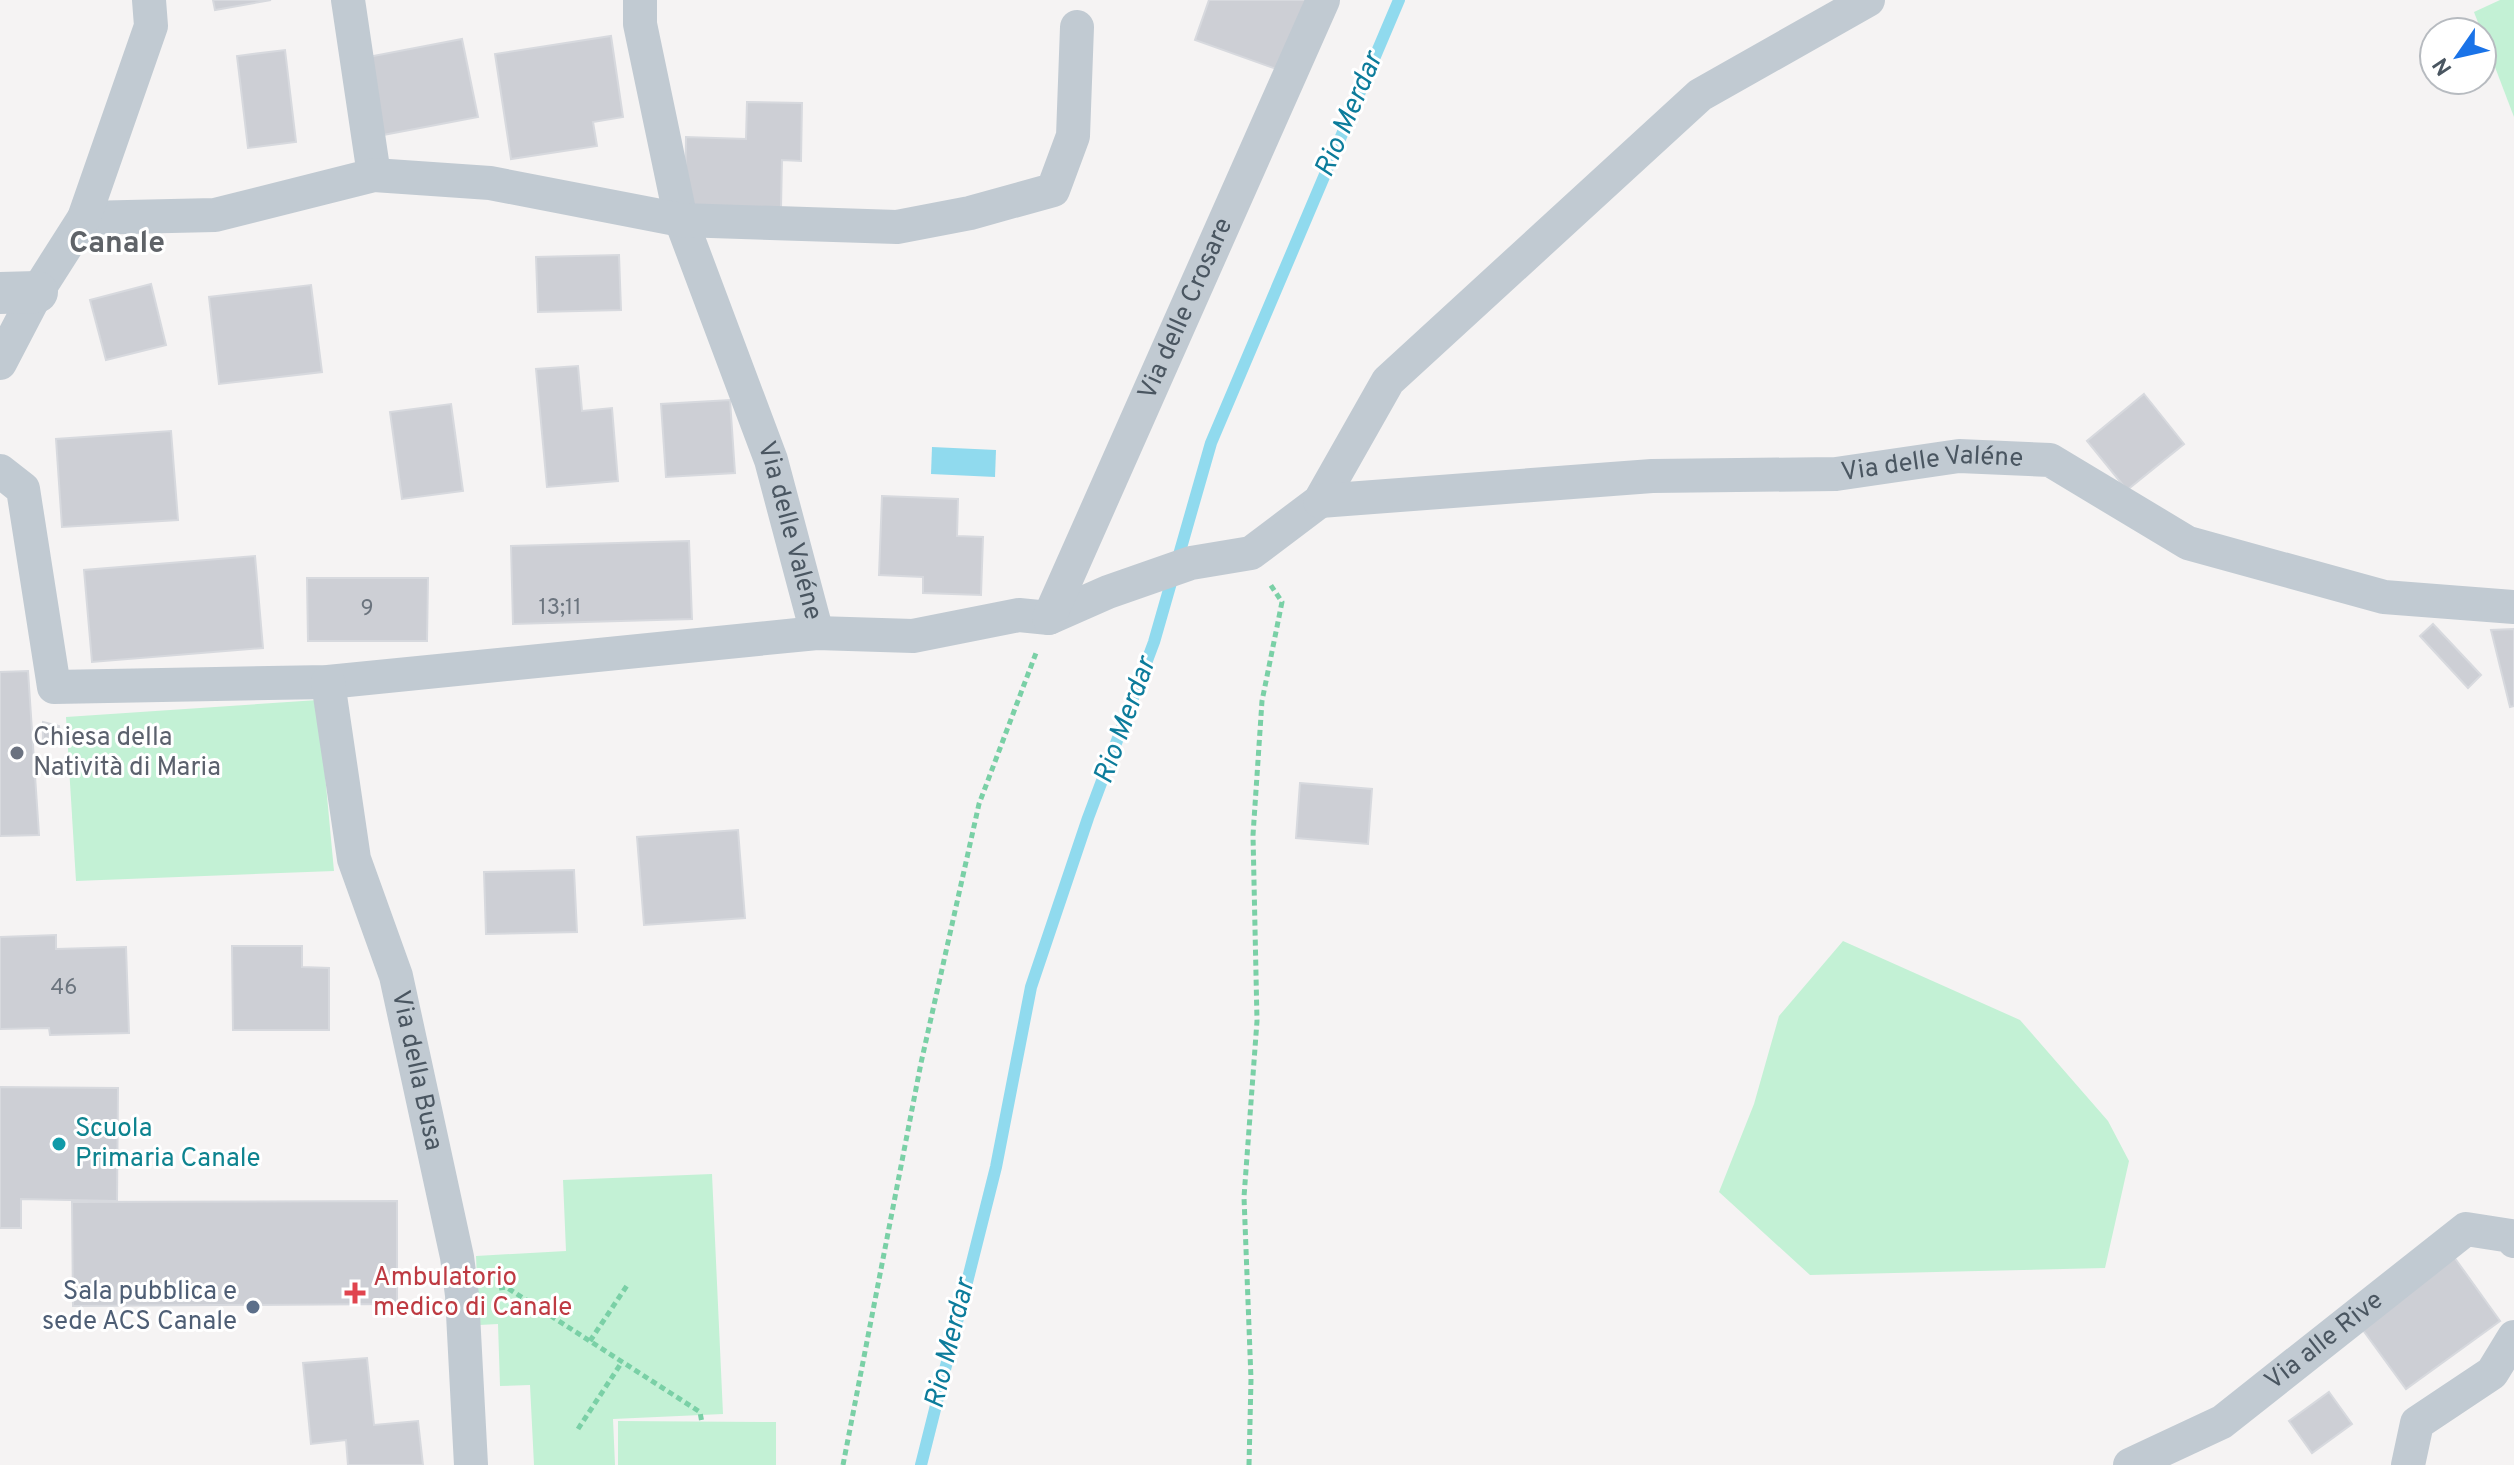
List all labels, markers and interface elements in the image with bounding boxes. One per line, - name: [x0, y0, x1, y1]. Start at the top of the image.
- north arrow: [2418, 16, 2498, 96]
- water label: Rio Merdar: [1308, 45, 1393, 183]
- text: N: [2428, 52, 2459, 80]
- street label: Via delle Crosare: [1131, 213, 1241, 405]
- district label: Canale: [69, 226, 165, 263]
- street label: Via delle Valéne: [749, 437, 829, 624]
- street label: Via delle Valéne: [1839, 439, 2024, 490]
- house number: 13;11: [539, 595, 581, 622]
- house number: 9: [360, 596, 374, 623]
- water label: Rio Merdar: [1086, 650, 1166, 789]
- place label: Chiesa della Natività di Maria: [33, 722, 221, 785]
- marker: Chiesa della Natività di Maria: [8, 744, 26, 762]
- house number: 46: [51, 975, 77, 1002]
- street label: Via della Busa: [383, 988, 450, 1154]
- place label: Scuola Primaria Canale: [75, 1113, 261, 1176]
- marker: Scuola Primaria Canale: [50, 1135, 68, 1153]
- place label: Ambulatorio medico di Canale: [373, 1262, 572, 1325]
- water label: Rio Merdar: [918, 1273, 985, 1413]
- place label: Sala pubblica e sede ACS Canale: [42, 1276, 237, 1339]
- marker: Ambulatorio medico di Canale: [344, 1282, 366, 1304]
- street label: Via alle Rive: [2258, 1284, 2390, 1398]
- marker: Sala pubblica e sede ACS Canale: [244, 1298, 262, 1316]

